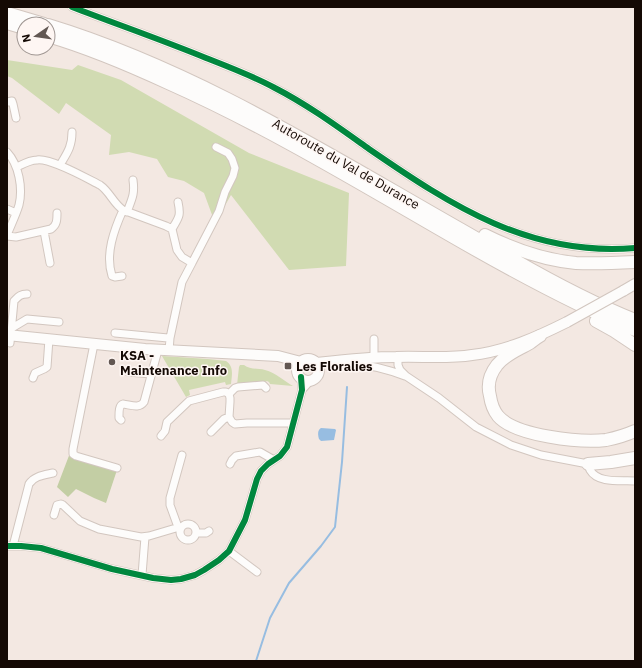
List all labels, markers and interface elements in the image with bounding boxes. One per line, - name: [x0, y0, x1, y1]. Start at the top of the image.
- north arrow: [16, 16, 56, 56]
- text: N: [19, 33, 34, 44]
- street label: Autoroute du Val de Durance: [269, 115, 423, 213]
- place label: KSA - Maintenance Info: [120, 347, 227, 379]
- marker: KSA - Maintenance Info: [107, 357, 117, 367]
- place label: Les Floralies: [296, 358, 373, 375]
- marker: Les Floralies: [283, 361, 293, 371]

